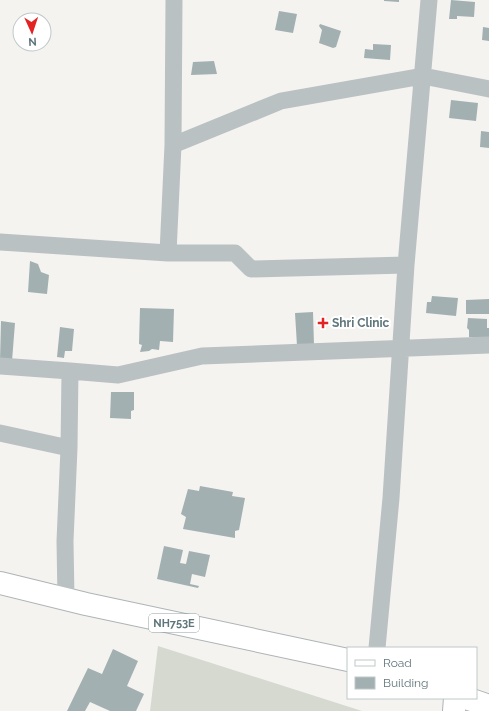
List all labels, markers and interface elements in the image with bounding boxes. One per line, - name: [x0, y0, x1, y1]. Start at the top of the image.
- north arrow: [12, 12, 52, 52]
- text: N: [28, 35, 37, 48]
- place label: Shri Clinic: [332, 316, 390, 330]
- marker: Shri Clinic: [317, 317, 329, 329]
- road number: NH753E: [149, 614, 199, 632]
- legend: [347, 647, 477, 699]
- text: Road: [383, 656, 412, 670]
- text: Building: [383, 676, 429, 690]

